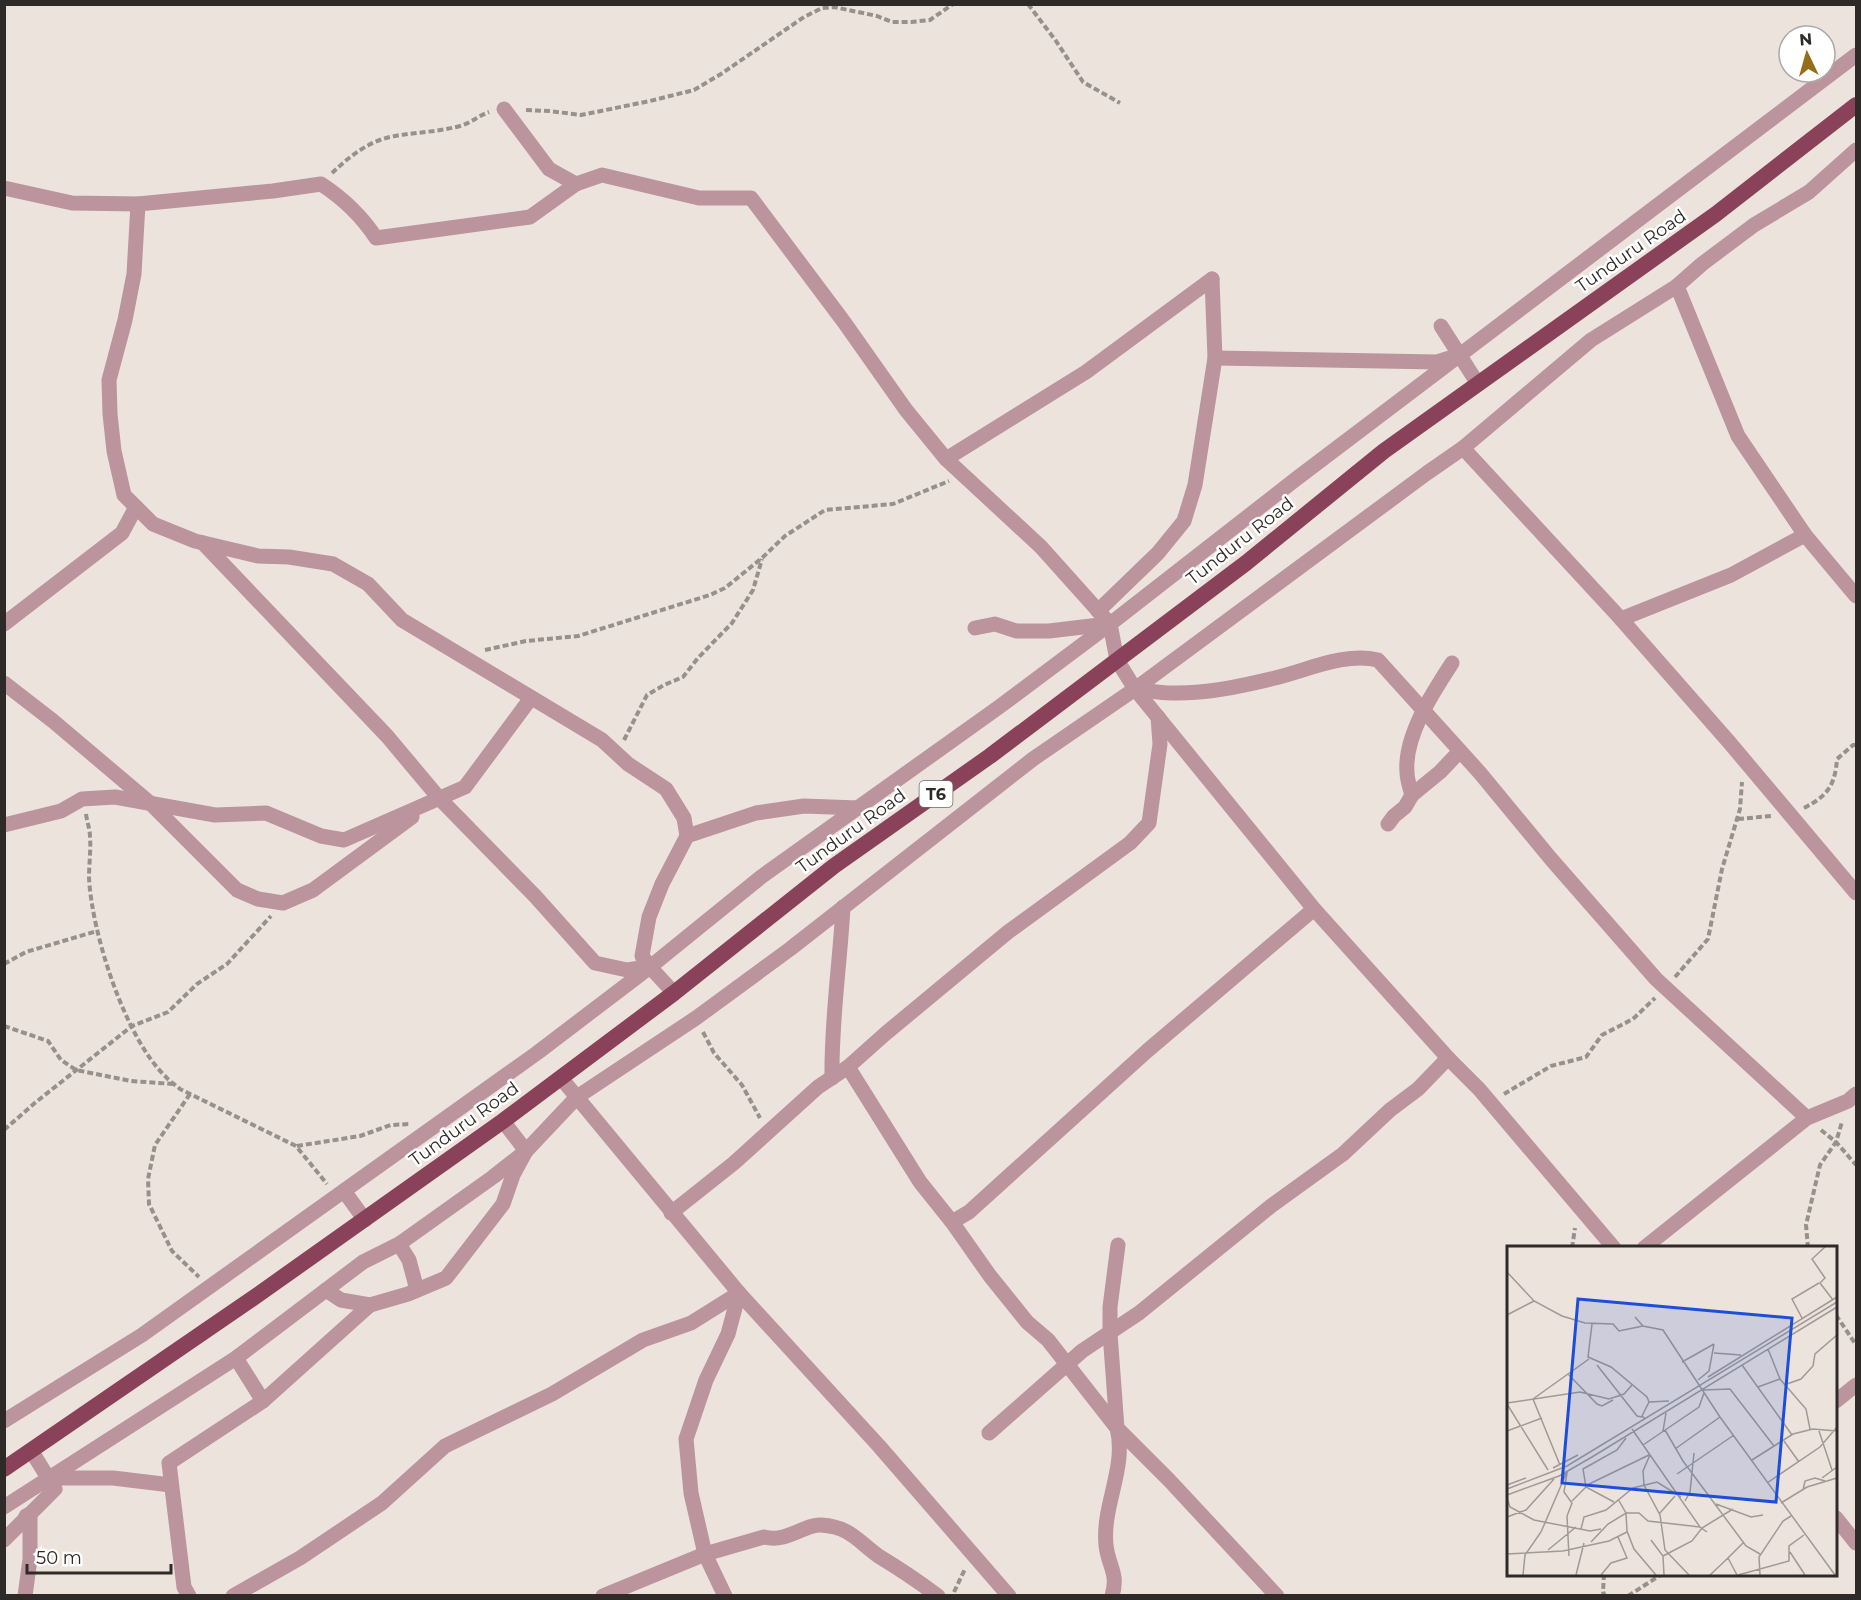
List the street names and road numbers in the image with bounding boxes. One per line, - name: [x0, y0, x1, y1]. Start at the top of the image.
- street label: Tunduru Road: [1572, 205, 1690, 297]
- street label: Tunduru Road: [1182, 492, 1298, 590]
- road number: T6: [920, 781, 952, 807]
- street label: Tunduru Road: [792, 784, 910, 878]
- street label: Tunduru Road: [405, 1077, 523, 1171]

